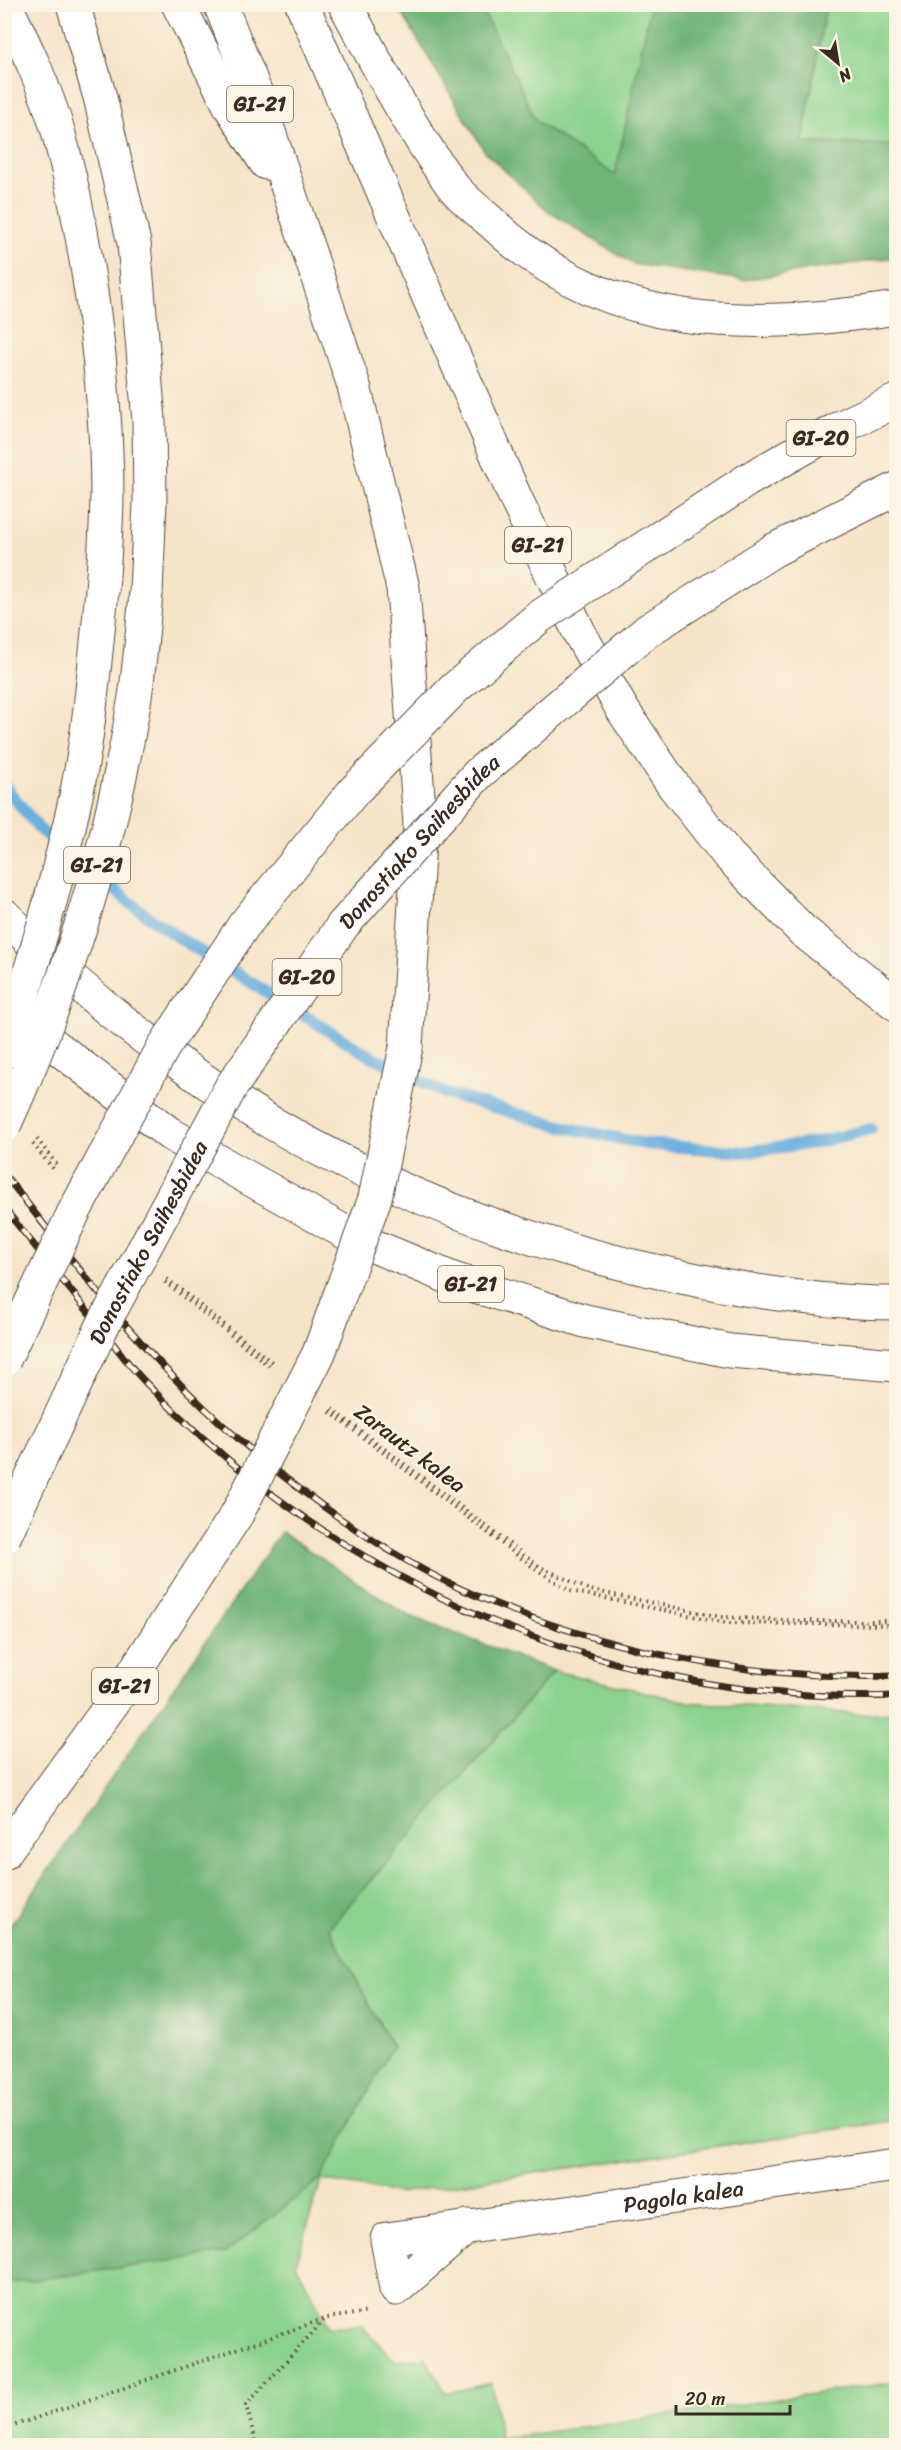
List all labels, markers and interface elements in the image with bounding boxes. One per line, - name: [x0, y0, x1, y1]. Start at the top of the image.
- north arrow: [808, 33, 868, 93]
- text: N: [832, 60, 858, 91]
- road number: GI-21: [227, 86, 293, 122]
- road number: GI-20: [786, 420, 856, 456]
- road number: GI-21: [505, 527, 571, 563]
- street label: Donostiako Saihesbidea: [328, 743, 510, 939]
- road number: GI-21: [64, 847, 130, 883]
- road number: GI-20: [272, 959, 342, 995]
- street label: Donostiako Saihesbidea: [77, 1132, 219, 1351]
- road number: GI-21: [438, 1266, 504, 1302]
- street label: Zarautz kalea: [346, 1393, 474, 1503]
- road number: GI-21: [92, 1668, 158, 1704]
- street label: Pagola kalea: [621, 2168, 746, 2224]
- scale bar: [676, 2378, 790, 2416]
- text: 20 m: [685, 2383, 725, 2415]

